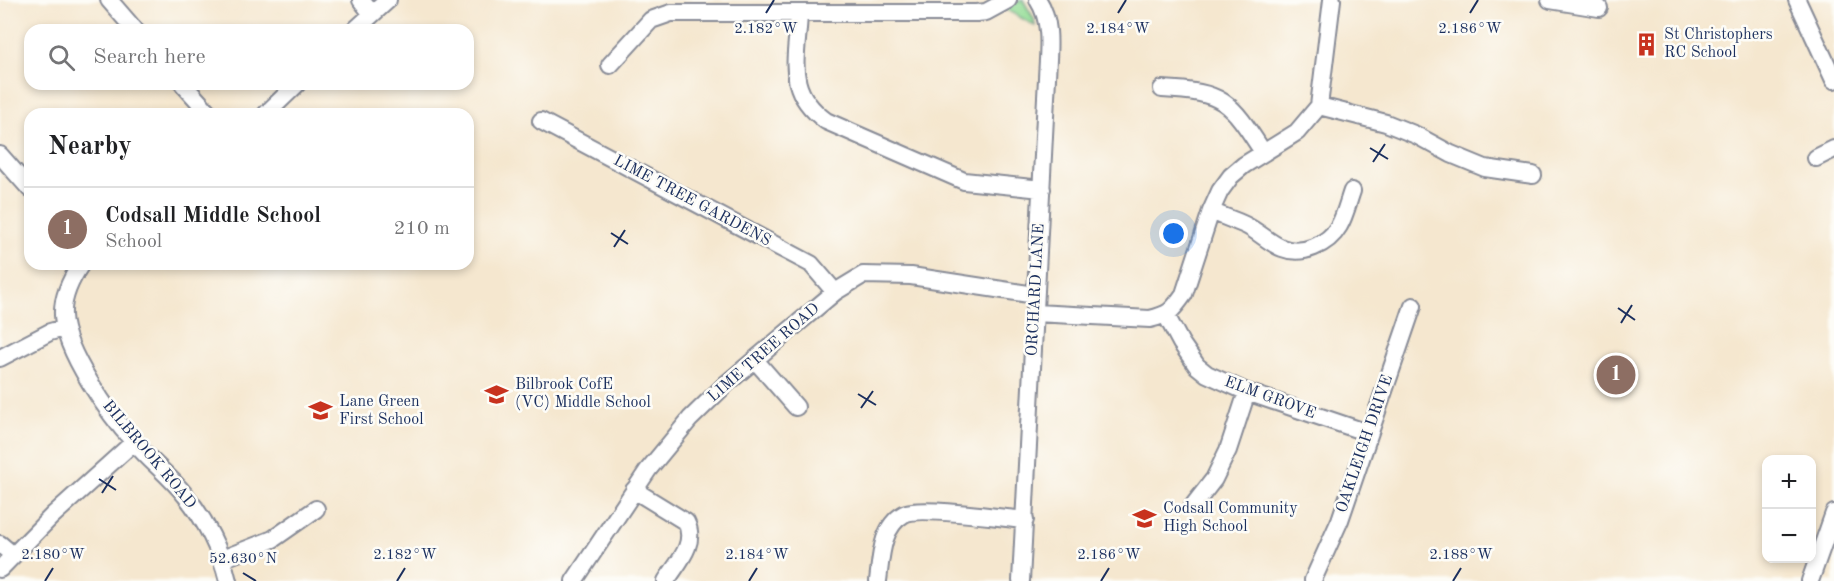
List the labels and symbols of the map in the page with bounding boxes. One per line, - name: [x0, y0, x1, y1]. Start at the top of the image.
- text: 2.182°W: [734, 22, 798, 37]
- text: 2.184°W: [1086, 22, 1150, 37]
- text: 2.186°W: [1438, 22, 1502, 37]
- place label: St Christophers RC School: [1664, 27, 1773, 61]
- building icon: St Christophers RC School: [1633, 31, 1659, 57]
- street label: LIME TREE GARDENS: [611, 153, 773, 249]
- your location: [1159, 219, 1188, 248]
- street label: ORCHARD LANE: [1025, 223, 1047, 357]
- street label: LIME TREE ROAD: [705, 300, 823, 406]
- pin: 1: [1596, 352, 1636, 398]
- street label: OAKLEIGH DRIVE: [1334, 373, 1396, 515]
- street label: ELM GROVE: [1222, 374, 1318, 422]
- place label: Bilbrook CofE (VC) Middle School: [515, 377, 651, 411]
- school or university icon: Bilbrook CofE (VC) Middle School: [484, 381, 510, 407]
- place label: Lane Green First School: [339, 394, 424, 428]
- street label: BILBROOK ROAD: [99, 398, 199, 512]
- school or university icon: Lane Green First School: [308, 398, 334, 424]
- place label: Codsall Community High School: [1163, 501, 1298, 535]
- school or university icon: Codsall Community High School: [1132, 505, 1158, 531]
- text: 2.180°W: [21, 548, 85, 563]
- text: 2.182°W: [373, 548, 437, 563]
- text: 2.184°W: [725, 548, 789, 563]
- text: 2.186°W: [1077, 548, 1141, 563]
- text: 2.188°W: [1429, 548, 1493, 563]
- text: 52.630°N: [209, 552, 277, 567]

